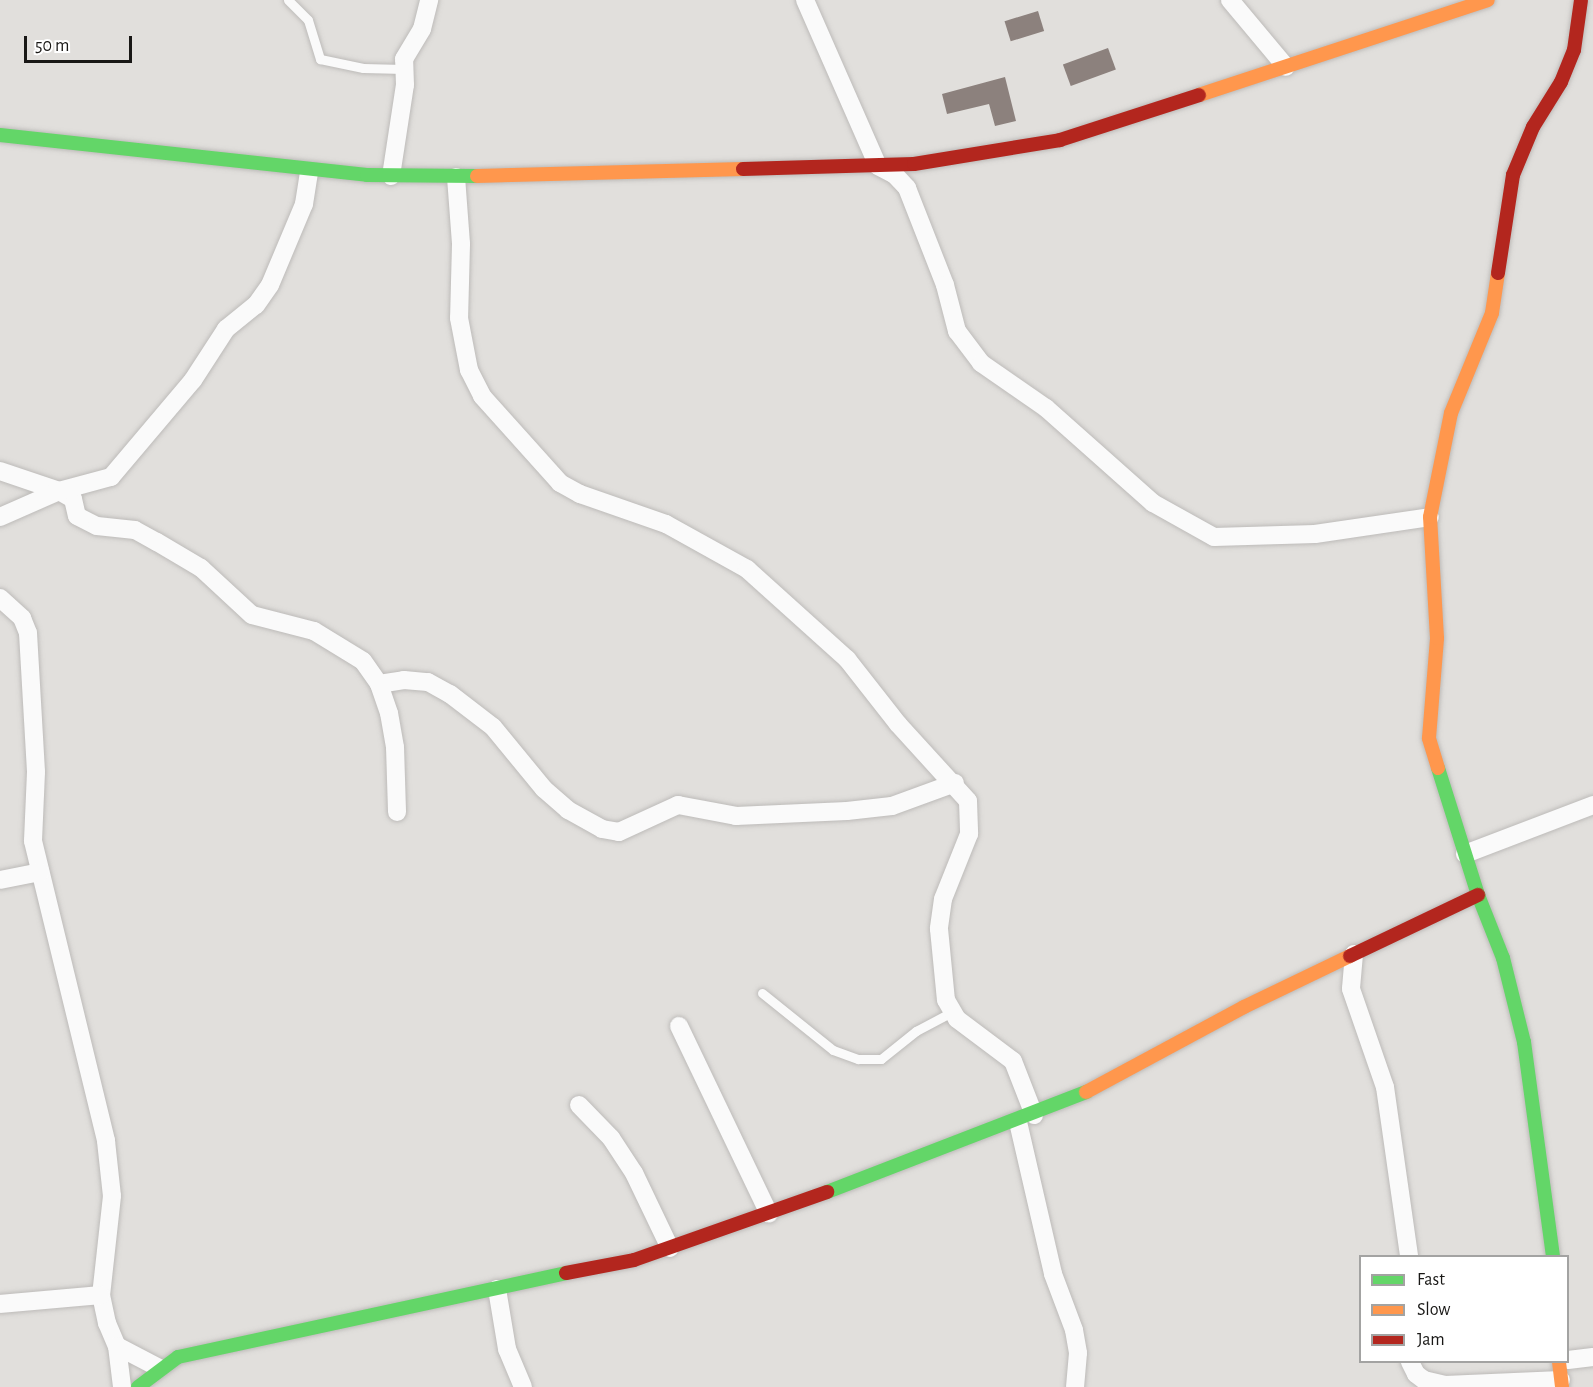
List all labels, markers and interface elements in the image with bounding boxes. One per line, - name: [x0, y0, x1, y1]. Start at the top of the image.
- scale bar: [27, 24, 135, 62]
- text: 50 m: [35, 37, 69, 55]
- legend: [1359, 1255, 1569, 1363]
- text: Fast: [1417, 1271, 1445, 1289]
- text: Slow: [1417, 1301, 1450, 1319]
- text: Jam: [1417, 1331, 1445, 1349]

